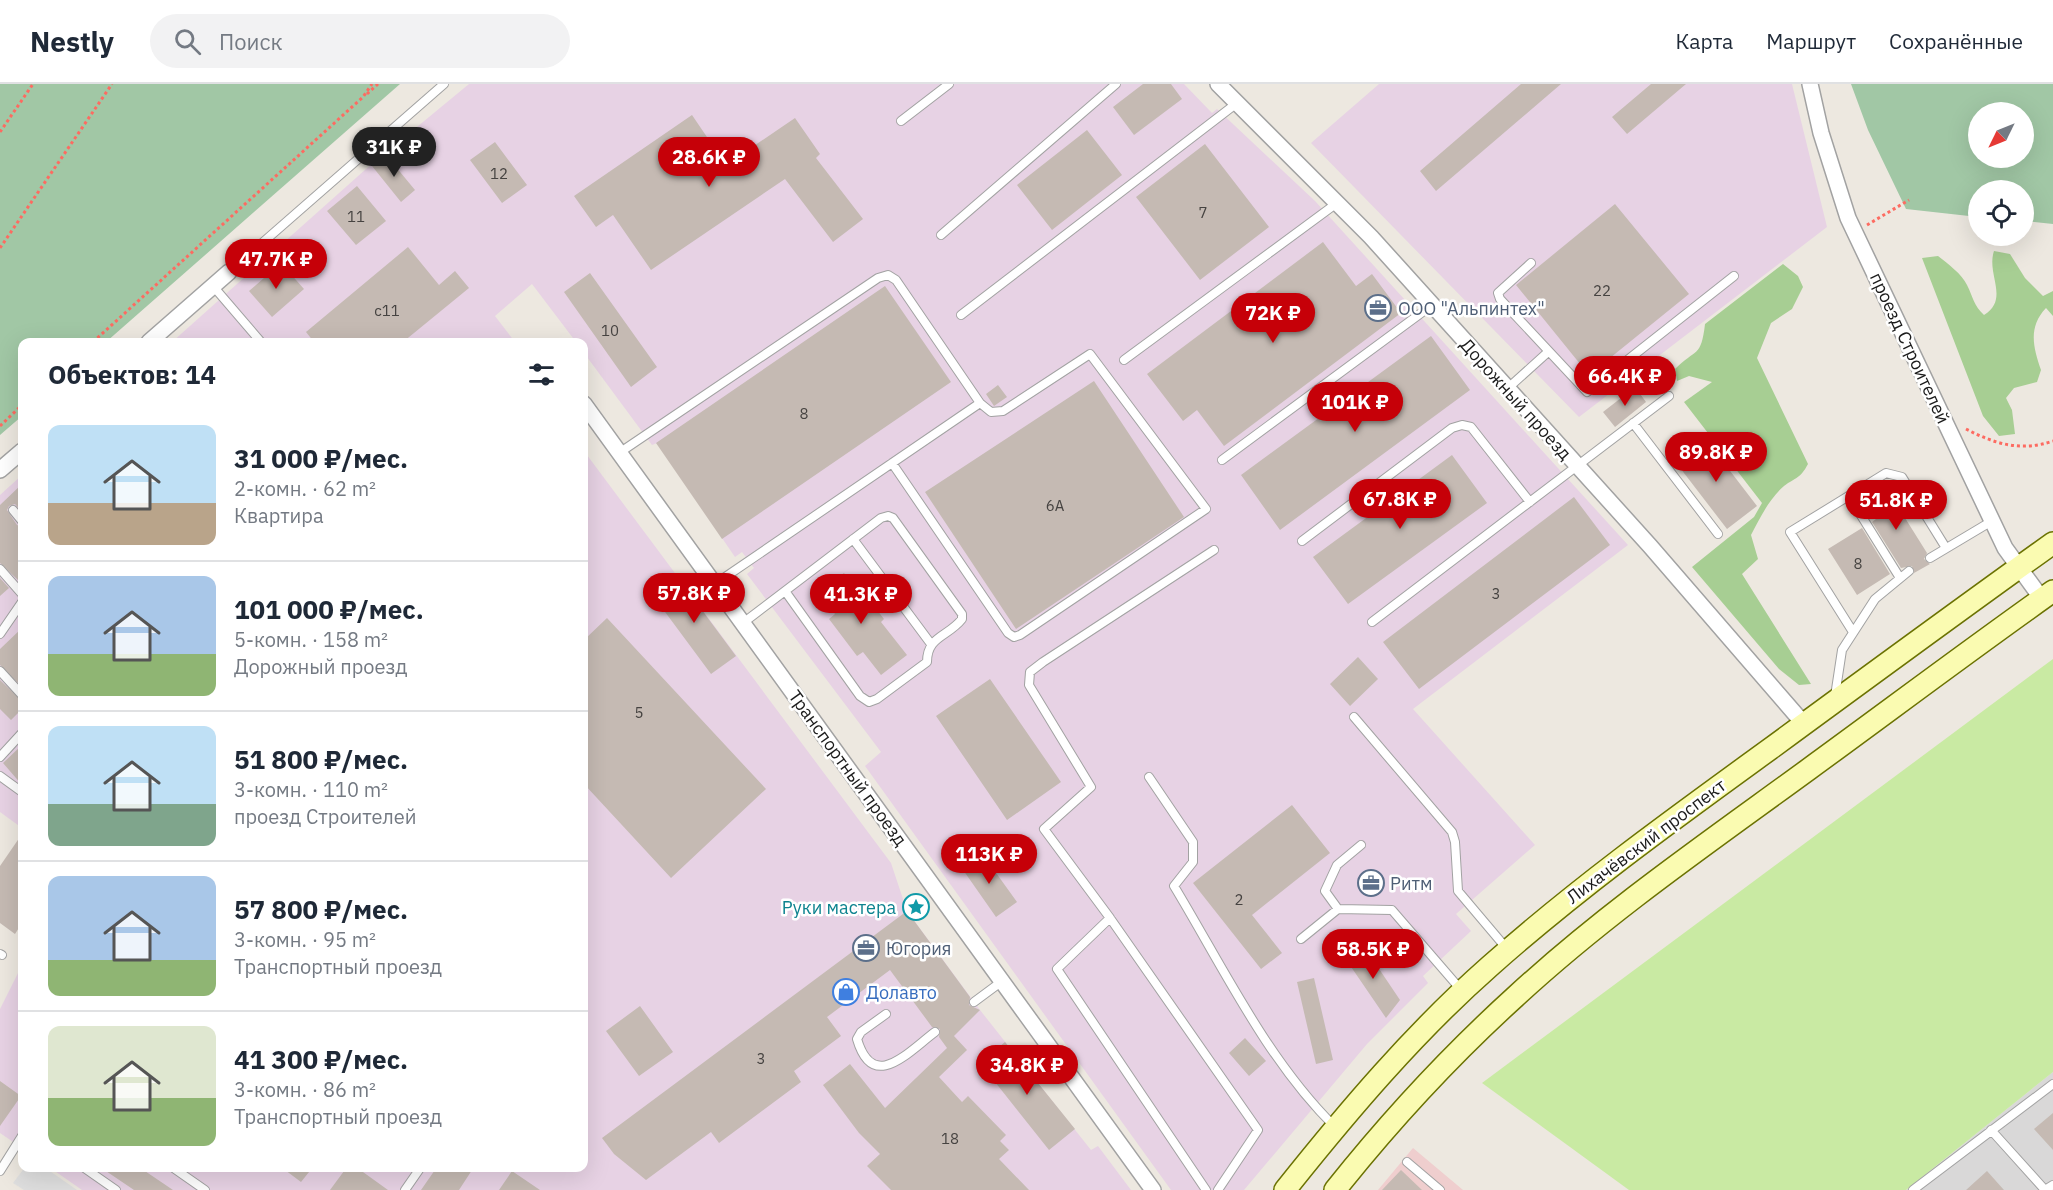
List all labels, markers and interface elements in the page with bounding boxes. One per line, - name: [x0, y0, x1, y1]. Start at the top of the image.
- search box: [150, 14, 570, 68]
- text: Nestly: [30, 23, 114, 60]
- icon: search: [171, 25, 204, 58]
- text: Поиск: [219, 27, 283, 56]
- text: Карта: [1675, 27, 1733, 55]
- text: Маршрут: [1766, 27, 1856, 55]
- text: Сохранённые: [1889, 27, 2023, 55]
- north arrow: [1968, 102, 2034, 168]
- map controls: [1968, 102, 2034, 246]
- pin: 31K ₽: [352, 127, 436, 178]
- text: 31K ₽: [366, 133, 422, 160]
- pin: 28.6K ₽: [654, 137, 764, 188]
- text: 28.6K ₽: [672, 143, 746, 170]
- house number: 12: [490, 164, 508, 183]
- button: locate: [1968, 180, 2034, 246]
- house number: 7: [1198, 203, 1208, 222]
- house number: 11: [347, 207, 365, 226]
- pin: 47.7K ₽: [221, 239, 331, 290]
- text: 47.7K ₽: [239, 245, 313, 272]
- street label: проезд Строителей: [1865, 269, 1955, 427]
- house number: 22: [1593, 281, 1611, 300]
- pin: 72K ₽: [1231, 293, 1315, 344]
- office icon: ООО "Альпинтех": [1363, 293, 1393, 323]
- place label: ООО "Альпинтех": [1398, 297, 1545, 320]
- text: 72K ₽: [1245, 299, 1301, 326]
- house number: с11: [374, 301, 400, 320]
- house number: 10: [601, 321, 619, 340]
- street label: Дорожный проезд: [1455, 333, 1577, 465]
- pin: 66.4K ₽: [1570, 356, 1680, 407]
- text: Объектов: 14: [48, 357, 216, 391]
- icon: filters: [525, 358, 558, 391]
- text: 66.4K ₽: [1588, 362, 1662, 389]
- pin: 101K ₽: [1306, 382, 1404, 433]
- text: 101K ₽: [1321, 388, 1389, 415]
- house number: 8: [799, 404, 809, 423]
- pin: 89.8K ₽: [1661, 432, 1771, 483]
- text: 89.8K ₽: [1679, 438, 1753, 465]
- text: 31 000 ₽/мес.: [234, 441, 408, 475]
- icon: home: [96, 449, 168, 521]
- text: 2-комн. · 62 m²: [234, 475, 376, 502]
- pin: 67.8K ₽: [1345, 479, 1455, 530]
- pin: 51.8K ₽: [1841, 480, 1951, 531]
- text: 67.8K ₽: [1363, 485, 1437, 512]
- text: 51.8K ₽: [1859, 486, 1933, 513]
- house number: 6А: [1046, 496, 1065, 515]
- text: Квартира: [234, 502, 324, 529]
- house number: 8: [1853, 554, 1863, 573]
- pin: 57.8K ₽: [639, 573, 749, 624]
- pin: 41.3K ₽: [806, 574, 916, 625]
- text: 57.8K ₽: [657, 579, 731, 606]
- text: 41.3K ₽: [824, 580, 898, 607]
- house number: 3: [1491, 584, 1501, 603]
- text: 101 000 ₽/мес.: [234, 592, 424, 626]
- icon: home: [96, 600, 168, 672]
- text: 5-комн. · 158 m²: [234, 626, 388, 653]
- text: Дорожный проезд: [234, 653, 407, 680]
- street label: Транспортный проезд: [784, 686, 912, 851]
- house number: 5: [634, 703, 644, 722]
- text: 51 800 ₽/мес.: [234, 742, 408, 776]
- icon: home: [96, 750, 168, 822]
- street label: Лихачёвский проспект: [1562, 773, 1731, 909]
- text: 3-комн. · 110 m²: [234, 776, 388, 803]
- text: проезд Строителей: [234, 803, 417, 830]
- pin: 113K ₽: [940, 834, 1038, 885]
- text: 113K ₽: [955, 840, 1023, 867]
- office icon: Ритм: [1356, 868, 1386, 898]
- place label: Ритм: [1390, 872, 1433, 895]
- house number: 2: [1234, 890, 1244, 909]
- text: 57 800 ₽/мес.: [234, 892, 408, 926]
- place icon: Руки мастера: [901, 892, 931, 922]
- place label: Руки мастера: [782, 896, 896, 919]
- icon: home: [96, 900, 168, 972]
- text: 3-комн. · 95 m²: [234, 926, 376, 953]
- pin: 58.5K ₽: [1318, 929, 1428, 980]
- office icon: Югория: [851, 933, 881, 963]
- text: 58.5K ₽: [1336, 935, 1410, 962]
- place label: Югория: [886, 937, 952, 960]
- text: Транспортный проезд: [234, 953, 442, 980]
- shop icon: Долавто: [831, 977, 861, 1007]
- place label: Долавто: [866, 981, 937, 1004]
- text: 41 300 ₽/мес.: [234, 1042, 408, 1076]
- pin: 34.8K ₽: [972, 1045, 1082, 1096]
- house number: 3: [756, 1049, 766, 1068]
- icon: home: [96, 1050, 168, 1122]
- text: 34.8K ₽: [990, 1051, 1064, 1078]
- text: 3-комн. · 86 m²: [234, 1076, 376, 1103]
- text: Транспортный проезд: [234, 1103, 442, 1130]
- house number: 18: [941, 1129, 959, 1148]

